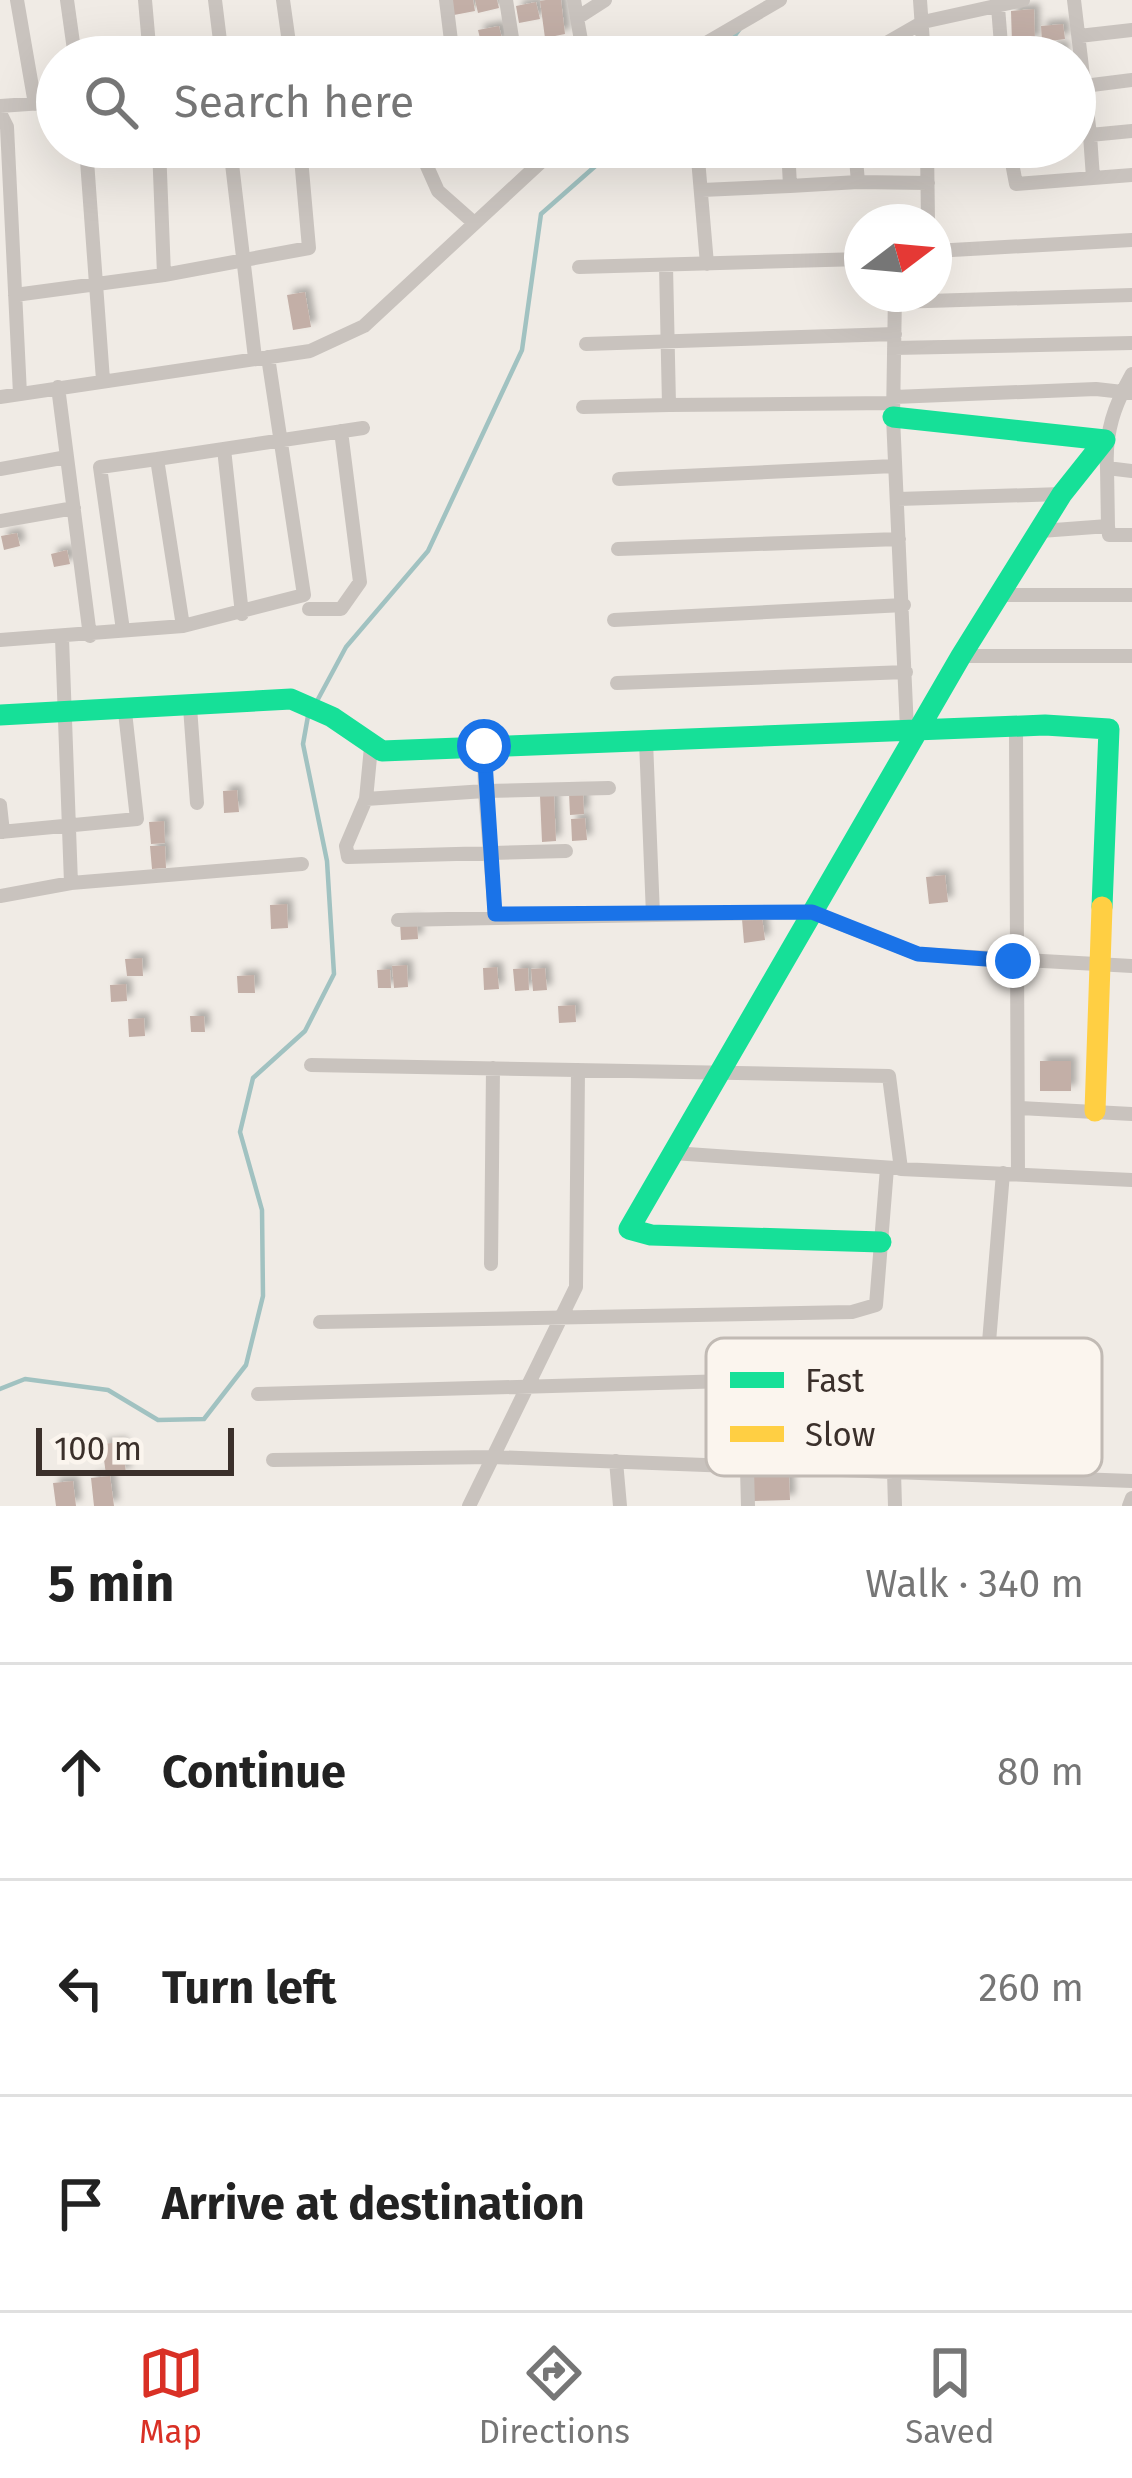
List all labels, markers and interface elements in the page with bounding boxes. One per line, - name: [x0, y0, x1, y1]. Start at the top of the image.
- search box: [36, 36, 1096, 168]
- icon: search: [78, 69, 144, 135]
- text: Search here: [174, 75, 414, 129]
- north arrow: [844, 204, 952, 312]
- route start: [457, 719, 511, 773]
- route end: [986, 934, 1040, 988]
- legend: [706, 1338, 1102, 1476]
- text: Fast: [805, 1361, 864, 1401]
- text: Slow: [805, 1415, 875, 1455]
- scale bar: [36, 1422, 234, 1475]
- text: 100 m: [54, 1429, 142, 1469]
- text: 5 min: [48, 1553, 174, 1615]
- text: Walk · 340 m: [865, 1561, 1084, 1607]
- icon: ahead: [48, 1739, 114, 1805]
- text: Continue: [162, 1745, 346, 1799]
- text: 80 m: [997, 1749, 1084, 1795]
- icon: left: [48, 1955, 114, 2021]
- text: Turn left: [162, 1961, 336, 2015]
- text: 260 m: [978, 1965, 1084, 2011]
- icon: arrive: [48, 2171, 114, 2237]
- text: Arrive at destination: [162, 2177, 585, 2231]
- tab: Map: [138, 2340, 204, 2452]
- tab: Directions: [479, 2340, 630, 2452]
- tab: Saved: [905, 2340, 994, 2452]

